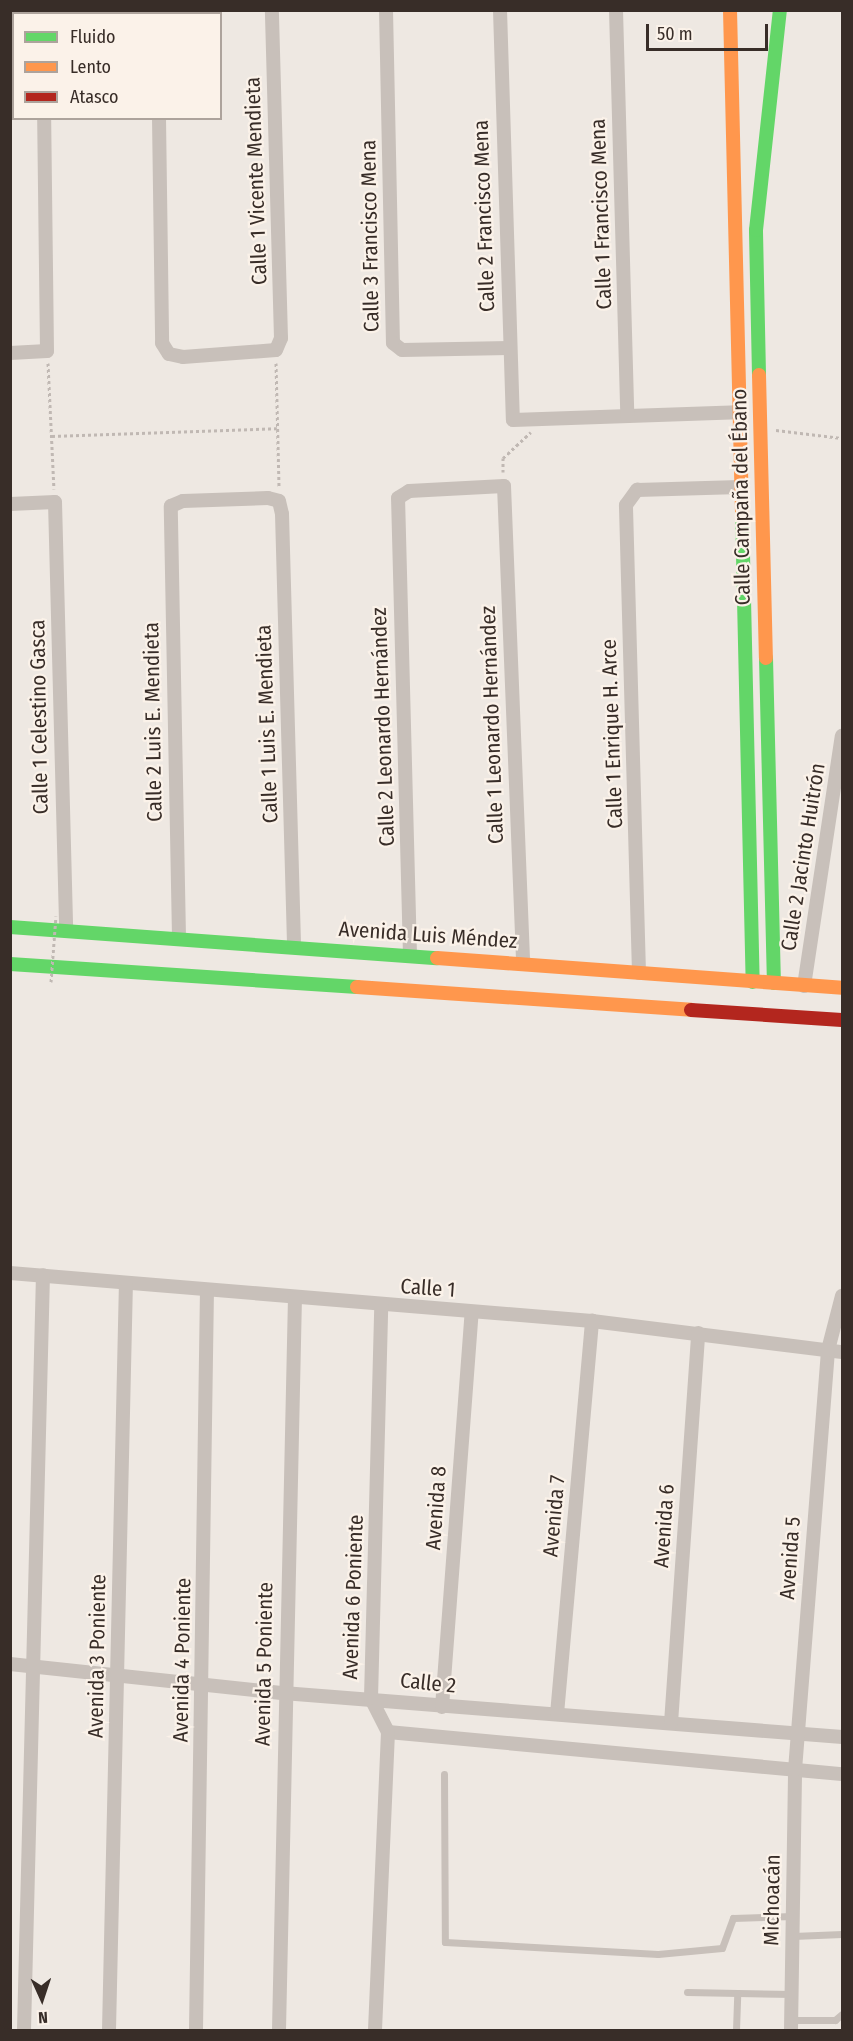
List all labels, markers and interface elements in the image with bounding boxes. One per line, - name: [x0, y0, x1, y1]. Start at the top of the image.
- legend: [12, 12, 222, 120]
- scale bar: [649, 12, 770, 50]
- text: 50 m: [657, 23, 693, 45]
- text: Fluido: [70, 26, 116, 48]
- text: Lento: [70, 56, 111, 78]
- street label: Calle 1 Vicente Mendieta: [240, 77, 272, 285]
- text: Atasco: [70, 86, 118, 108]
- street label: Calle 1 Francisco Mena: [585, 118, 617, 310]
- street label: Calle 2 Francisco Mena: [468, 120, 500, 312]
- street label: Calle 3 Francisco Mena: [356, 140, 384, 332]
- street label: Calle Campaña del Ébano: [727, 388, 755, 606]
- street label: Calle 1 Leonardo Hernández: [475, 606, 509, 844]
- street label: Calle 2 Leonardo Hernández: [366, 607, 400, 847]
- street label: Calle 1 Celestino Gasca: [25, 619, 53, 815]
- street label: Calle 2 Luis E. Mendieta: [139, 622, 167, 822]
- street label: Calle 1 Luis E. Mendieta: [251, 624, 283, 824]
- street label: Calle 1 Enrique H. Arce: [596, 639, 628, 829]
- street label: Calle 2 Jacinto Huitrón: [776, 761, 830, 953]
- street label: Avenida Luis Méndez: [338, 916, 518, 954]
- street label: Calle 1: [400, 1274, 456, 1302]
- street label: Avenida 8: [421, 1465, 451, 1551]
- street label: Avenida 7: [538, 1474, 570, 1558]
- street label: Avenida 6: [649, 1483, 679, 1569]
- street label: Avenida 6 Poniente: [338, 1514, 368, 1680]
- street label: Avenida 5: [775, 1516, 805, 1600]
- street label: Avenida 3 Poniente: [83, 1574, 111, 1738]
- street label: Avenida 4 Poniente: [168, 1577, 196, 1743]
- street label: Avenida 5 Poniente: [250, 1582, 278, 1746]
- street label: Calle 2: [399, 1668, 457, 1698]
- street label: Michoacán: [759, 1854, 785, 1946]
- north arrow: [12, 1969, 72, 2029]
- text: N: [38, 2008, 48, 2027]

